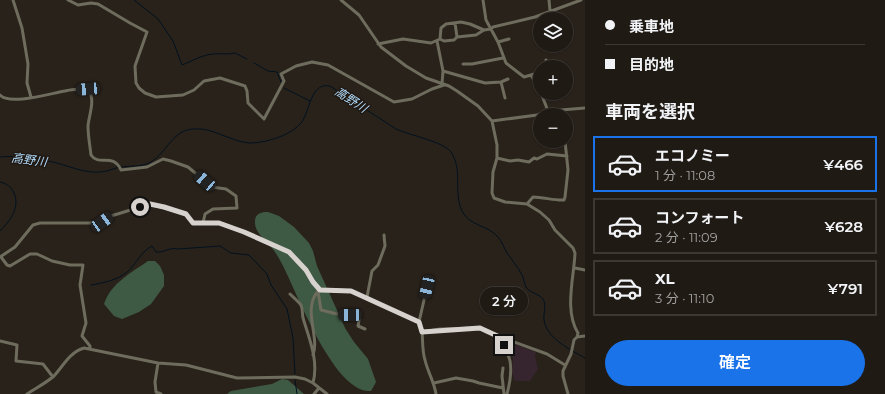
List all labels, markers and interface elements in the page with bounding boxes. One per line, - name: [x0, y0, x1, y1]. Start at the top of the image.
- map controls: [533, 12, 573, 148]
- button: layers: [533, 12, 573, 52]
- text: 乗車地: [629, 17, 674, 36]
- text: 目的地: [629, 55, 674, 74]
- button: +: [533, 60, 573, 100]
- car: [76, 82, 100, 96]
- water label: 高野川: [332, 83, 372, 117]
- text: 車両を選択: [605, 101, 695, 123]
- button: −: [533, 108, 573, 148]
- icon: car: [607, 146, 643, 182]
- text: エコノミー: [655, 146, 730, 165]
- water label: 高野川: [10, 150, 50, 169]
- text: ¥466: [823, 155, 863, 174]
- text: 1 分 · 11:08: [655, 167, 715, 183]
- car: [192, 169, 218, 193]
- route start: [131, 198, 149, 216]
- icon: car: [607, 208, 643, 244]
- text: コンフォート: [655, 208, 745, 227]
- car: [89, 210, 115, 234]
- text: ¥628: [824, 217, 863, 236]
- text: 2 分 · 11:09: [655, 229, 718, 245]
- text: XL: [655, 269, 674, 288]
- icon: car: [607, 270, 643, 306]
- car: [418, 274, 436, 300]
- text: ¥791: [828, 279, 863, 298]
- callout: 2 分: [480, 287, 528, 315]
- text: 3 分 · 11:10: [655, 290, 714, 306]
- text: 2 分: [492, 293, 516, 309]
- car: [338, 309, 362, 321]
- route end: [495, 336, 513, 354]
- button: 確定: [605, 340, 865, 386]

